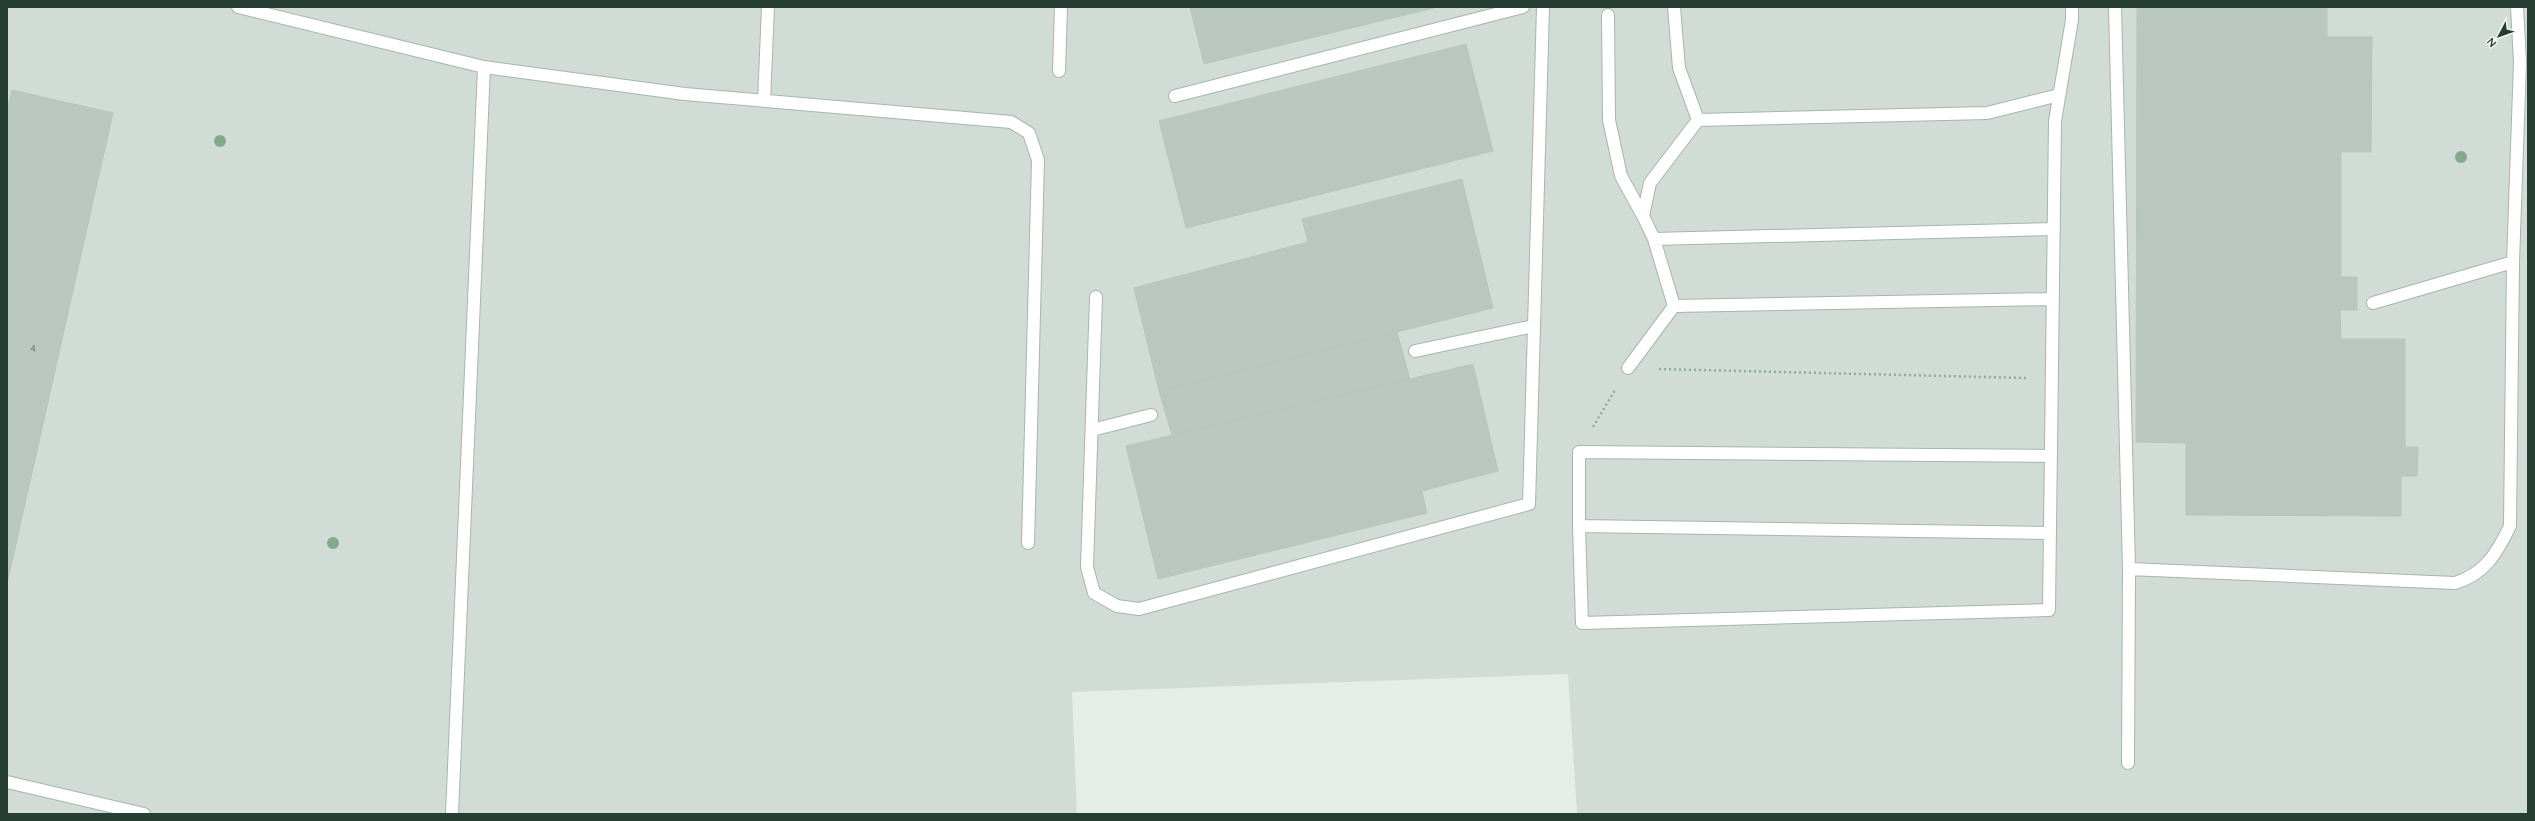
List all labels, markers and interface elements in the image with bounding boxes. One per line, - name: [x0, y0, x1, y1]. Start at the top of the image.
- north arrow: [2479, 16, 2519, 56]
- text: N: [2484, 35, 2499, 50]
- house number: 4: [31, 343, 36, 354]

